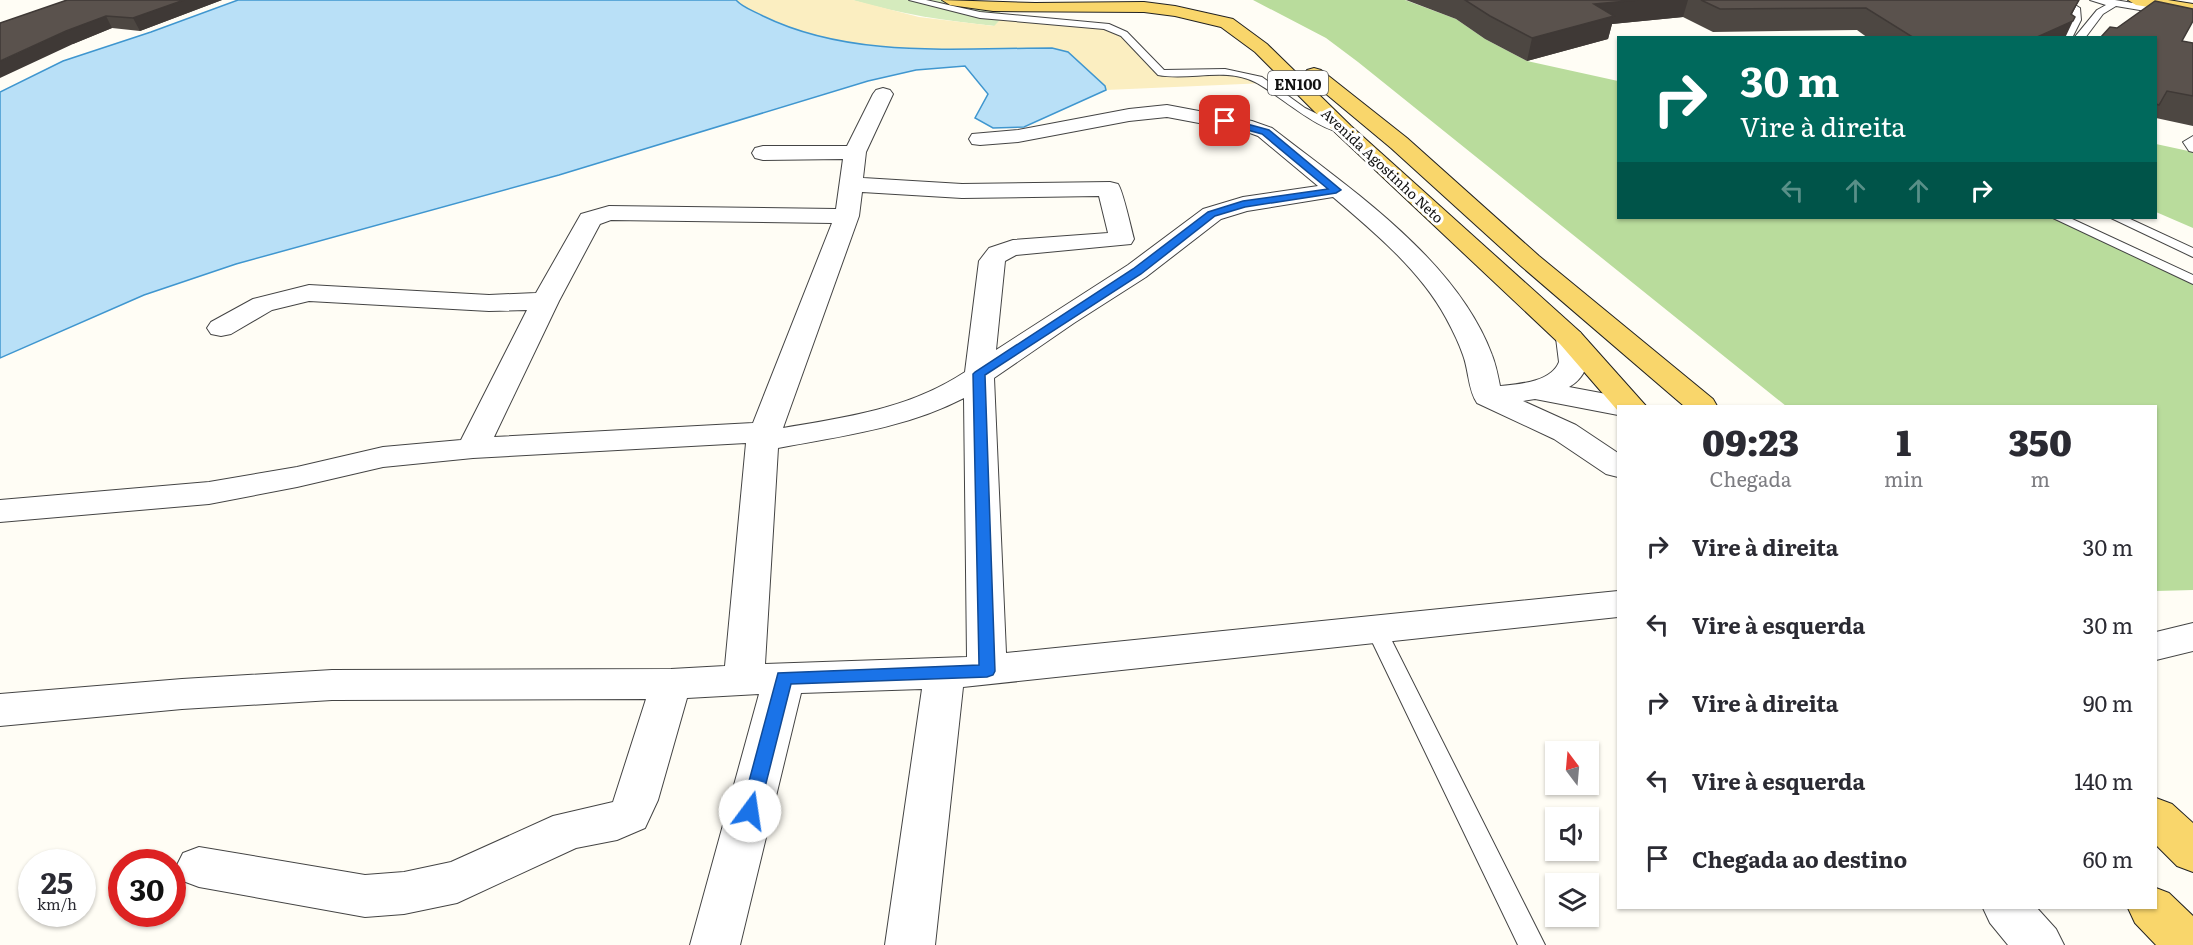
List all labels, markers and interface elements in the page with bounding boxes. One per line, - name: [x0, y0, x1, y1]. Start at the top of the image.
- text: 30 m: [1740, 48, 1840, 110]
- icon: right: [1641, 60, 1719, 138]
- road number: EN100: [1268, 71, 1328, 95]
- pin: [1199, 95, 1250, 146]
- street label: Avenida Agostinho Neto: [1317, 103, 1449, 227]
- icon: arrive: [1208, 104, 1241, 137]
- text: Vire à direita: [1740, 105, 1906, 145]
- icon: left: [1776, 174, 1809, 207]
- icon: ahead: [1839, 174, 1872, 207]
- icon: ahead: [1902, 174, 1935, 207]
- icon: right: [1965, 174, 1998, 207]
- text: 09:23: [1702, 414, 1799, 467]
- text: 1: [1896, 414, 1911, 467]
- text: 350: [2008, 414, 2072, 467]
- text: Chegada: [1710, 463, 1791, 493]
- text: min: [1884, 463, 1923, 493]
- text: m: [2030, 463, 2050, 493]
- icon: right: [1641, 530, 1674, 563]
- text: Vire à direita: [1692, 530, 1839, 563]
- text: 30 m: [2083, 530, 2133, 563]
- icon: left: [1641, 608, 1674, 641]
- text: Vire à esquerda: [1692, 608, 1865, 641]
- text: 30 m: [2083, 608, 2133, 641]
- icon: right: [1641, 686, 1674, 719]
- text: Vire à direita: [1692, 686, 1839, 719]
- text: 90 m: [2083, 686, 2133, 719]
- north arrow: [1545, 741, 1599, 795]
- map controls: [1545, 741, 1599, 927]
- icon: left: [1641, 764, 1674, 797]
- text: Vire à esquerda: [1692, 764, 1865, 797]
- text: 140 m: [2074, 764, 2133, 797]
- position arrow: [718, 779, 782, 843]
- button: sound: [1545, 807, 1599, 861]
- icon: arrive: [1641, 842, 1674, 875]
- text: Chegada ao destino: [1692, 842, 1907, 875]
- text: 60 m: [2083, 842, 2133, 875]
- speed limit sign: 30: [108, 849, 186, 927]
- text: 25: [41, 859, 73, 903]
- button: layers: [1545, 873, 1599, 927]
- text: km/h: [37, 892, 77, 915]

